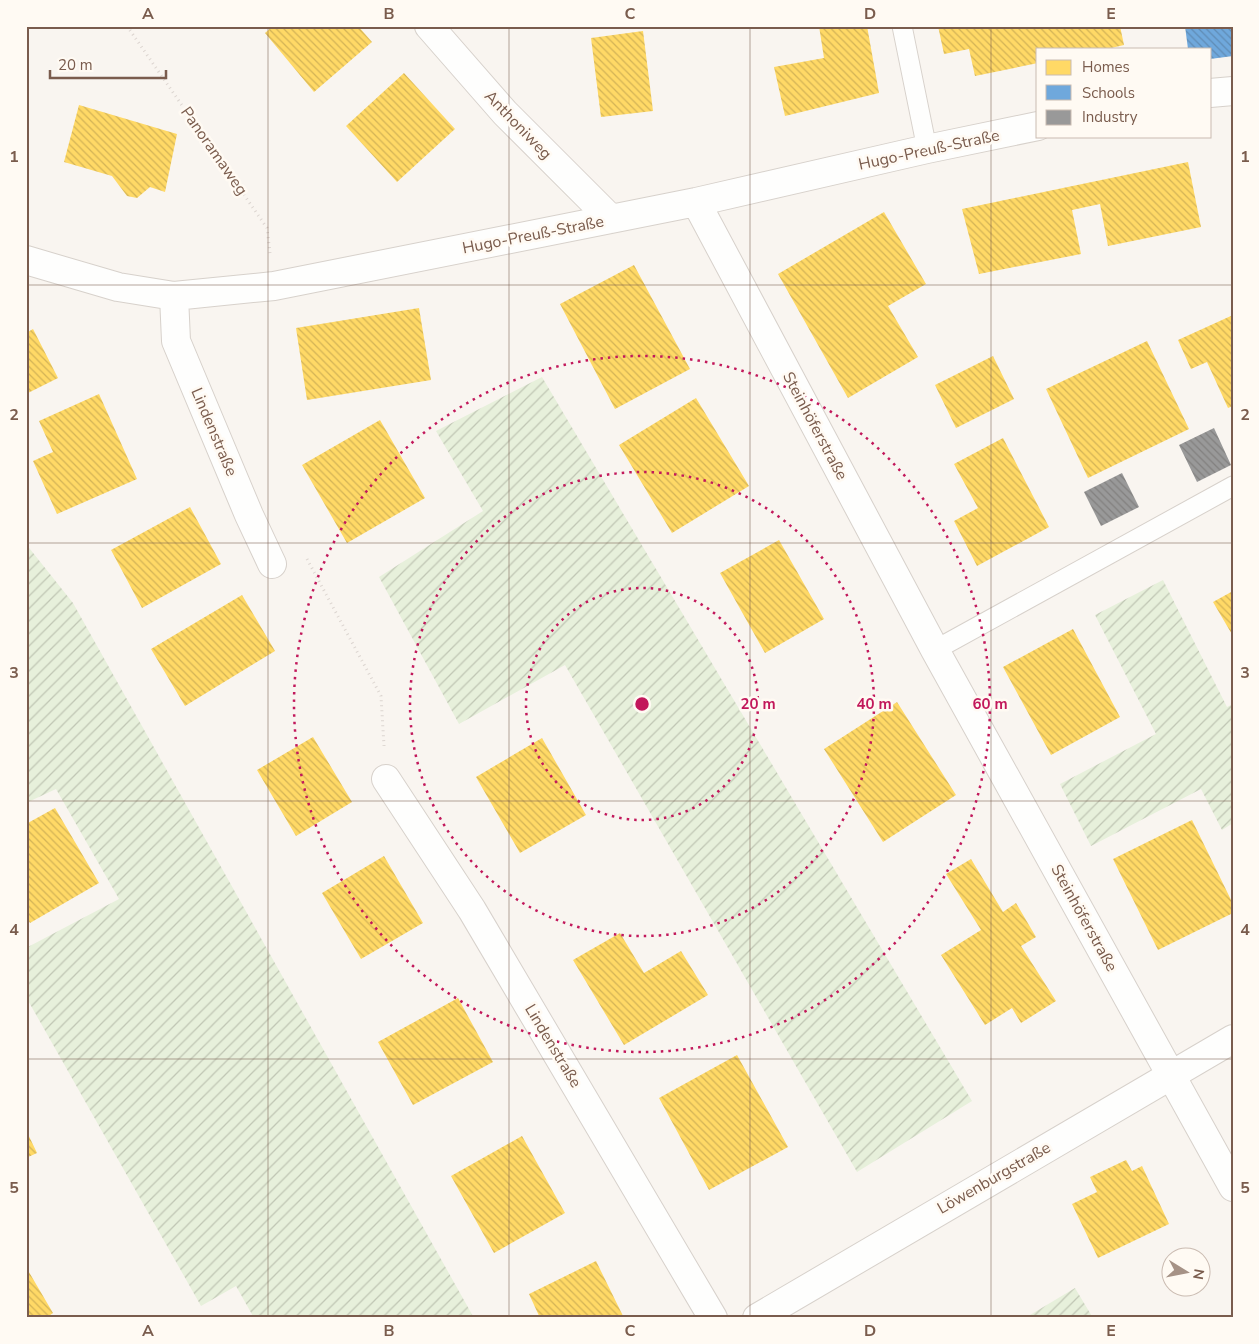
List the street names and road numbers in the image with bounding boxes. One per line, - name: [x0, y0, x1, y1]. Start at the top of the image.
- street label: Anthoniweg: [479, 86, 557, 164]
- street label: Panoramaweg: [175, 102, 253, 200]
- street label: Hugo-Preuß-Straße: [856, 124, 1002, 176]
- street label: Hugo-Preuß-Straße: [460, 210, 606, 260]
- street label: Steinhöferstraße: [777, 368, 853, 484]
- street label: Lindenstraße: [185, 384, 243, 480]
- street label: Steinhöferstraße: [1045, 860, 1123, 976]
- street label: Lindenstraße: [519, 1000, 587, 1092]
- street label: Löwenburgstraße: [933, 1137, 1055, 1219]

